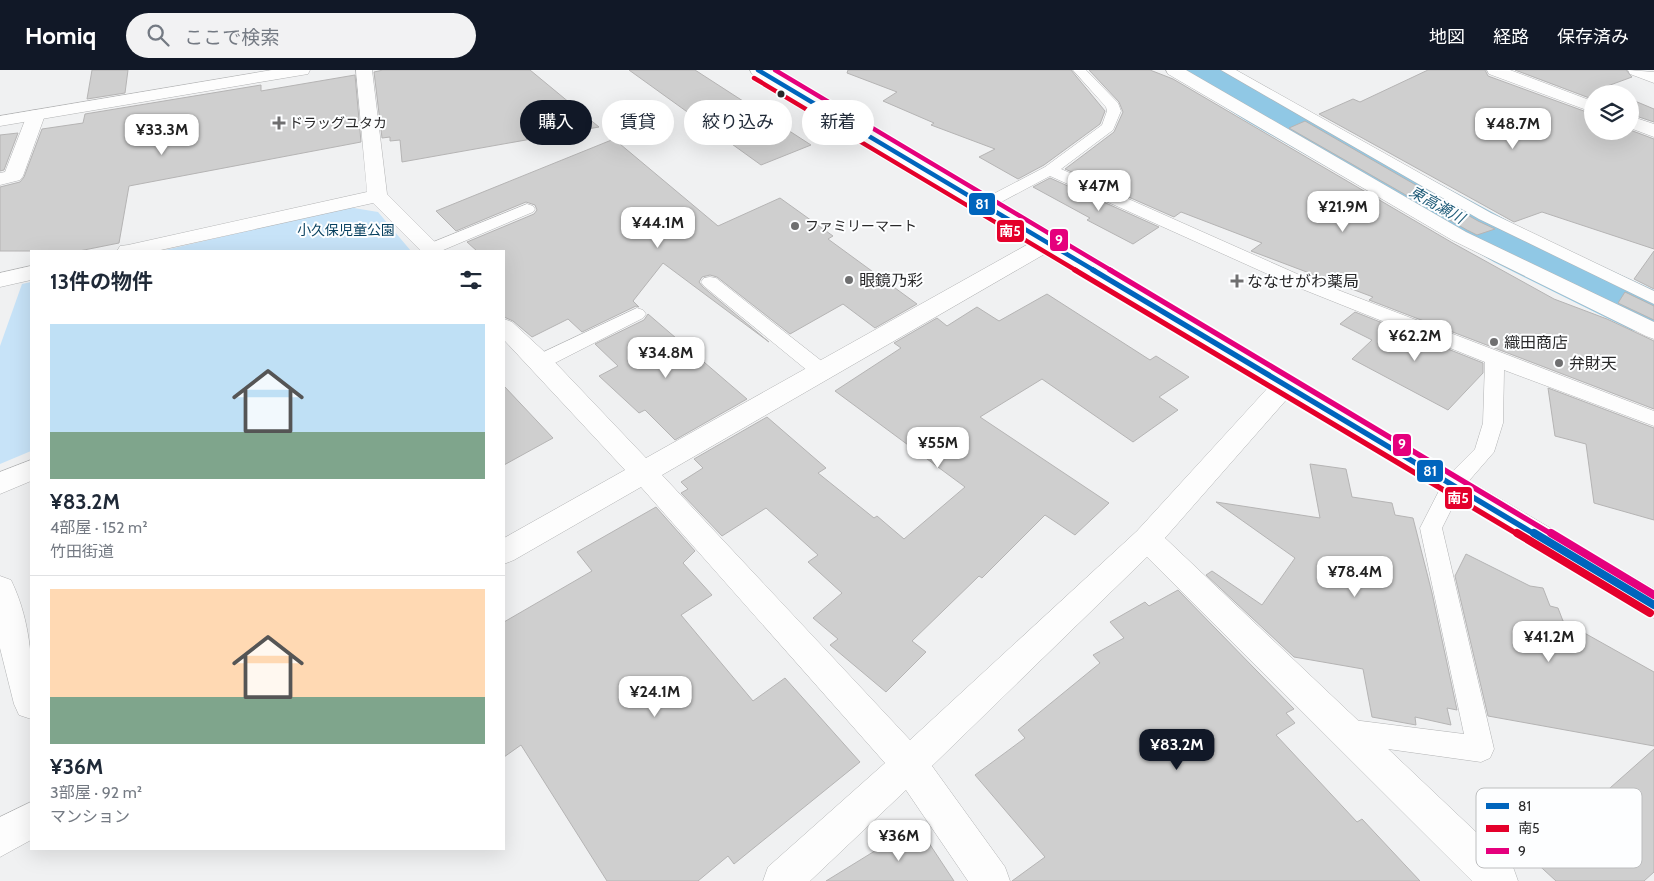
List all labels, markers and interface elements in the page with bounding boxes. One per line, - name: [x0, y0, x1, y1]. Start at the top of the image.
- search box: [126, 13, 476, 58]
- text: Homiq: [25, 21, 96, 50]
- icon: search: [144, 21, 172, 49]
- text: ここで検索: [184, 26, 279, 49]
- text: 地図: [1429, 26, 1465, 48]
- text: 経路: [1493, 26, 1529, 48]
- text: 保存済み: [1557, 26, 1629, 48]
- map controls: [1584, 85, 1639, 140]
- button: layers: [1584, 85, 1639, 140]
- unlabelled marker: [776, 89, 786, 99]
- chip: 購入: [520, 100, 592, 145]
- chip: 賃貸: [602, 100, 674, 145]
- chip: 絞り込み: [684, 100, 792, 145]
- chip: 新着: [802, 100, 874, 145]
- pin: ¥48.7M: [1472, 108, 1554, 150]
- pin: ¥33.3M: [121, 114, 203, 156]
- place label: ドラッグユタカ: [289, 114, 387, 132]
- text: ¥48.7M: [1486, 114, 1540, 133]
- marker: ドラッグユタカ: [273, 117, 285, 129]
- text: ¥33.3M: [136, 120, 188, 139]
- pin: ¥47M: [1069, 170, 1129, 212]
- text: ¥47M: [1079, 176, 1119, 195]
- water label: 東高瀬川: [1406, 183, 1469, 228]
- pin: ¥21.9M: [1302, 190, 1384, 233]
- line badge: 81: [968, 192, 996, 216]
- text: 81: [975, 195, 989, 213]
- text: ¥21.9M: [1318, 197, 1368, 216]
- pin: ¥44.1M: [617, 206, 699, 249]
- text: ¥44.1M: [632, 213, 684, 232]
- place label: ファミリーマート: [805, 217, 917, 235]
- line badge: 南5: [996, 219, 1025, 243]
- marker: ファミリーマート: [789, 220, 801, 232]
- park label: 小久保児童公園: [297, 221, 395, 239]
- text: 南5: [999, 222, 1021, 240]
- line badge: 9: [1049, 228, 1069, 252]
- text: 9: [1055, 231, 1063, 249]
- icon: filters: [457, 266, 485, 294]
- text: 13件の物件: [50, 269, 153, 294]
- place label: 眼鏡乃彩: [859, 271, 923, 290]
- place label: ななせがわ薬局: [1247, 272, 1359, 291]
- marker: 眼鏡乃彩: [843, 274, 855, 286]
- marker: ななせがわ薬局: [1231, 275, 1243, 287]
- pin: ¥62.2M: [1374, 320, 1456, 362]
- text: ¥62.2M: [1389, 326, 1441, 345]
- place label: 織田商店: [1504, 333, 1568, 352]
- pin: ¥34.8M: [625, 336, 707, 379]
- marker: 織田商店: [1488, 336, 1500, 348]
- text: ¥34.8M: [639, 343, 693, 362]
- place label: 弁財天: [1569, 354, 1617, 373]
- icon: home: [223, 356, 313, 446]
- marker: 弁財天: [1553, 357, 1565, 369]
- pin: ¥55M: [908, 426, 968, 469]
- text: ¥55M: [918, 433, 958, 452]
- line badge: 9: [1392, 433, 1412, 457]
- text: 9: [1398, 435, 1406, 453]
- line badge: 81: [1416, 459, 1444, 483]
- text: 81: [1423, 462, 1437, 480]
- line badge: 南5: [1444, 486, 1473, 510]
- text: ¥83.2M: [50, 489, 120, 514]
- text: 南5: [1447, 489, 1469, 507]
- text: 4部屋 · 152 m²: [50, 518, 147, 537]
- text: 竹田街道: [50, 542, 114, 561]
- pin: ¥78.4M: [1314, 556, 1396, 598]
- text: ¥78.4M: [1328, 562, 1382, 581]
- pin: ¥41.2M: [1508, 620, 1590, 663]
- icon: home: [223, 622, 313, 712]
- text: ¥41.2M: [1524, 627, 1574, 646]
- pin: ¥24.1M: [614, 676, 696, 718]
- text: ¥24.1M: [630, 682, 680, 701]
- pin: ¥83.2M: [1136, 728, 1218, 771]
- text: ¥83.2M: [1150, 735, 1204, 754]
- text: ¥36M: [50, 754, 103, 779]
- text: 3部屋 · 92 m²: [50, 783, 142, 802]
- legend: [1476, 788, 1642, 868]
- text: 81: [1518, 797, 1531, 815]
- text: マンション: [50, 807, 130, 826]
- text: 南5: [1518, 819, 1540, 837]
- pin: ¥36M: [869, 820, 929, 862]
- text: ¥36M: [879, 826, 919, 845]
- text: 9: [1518, 842, 1526, 860]

